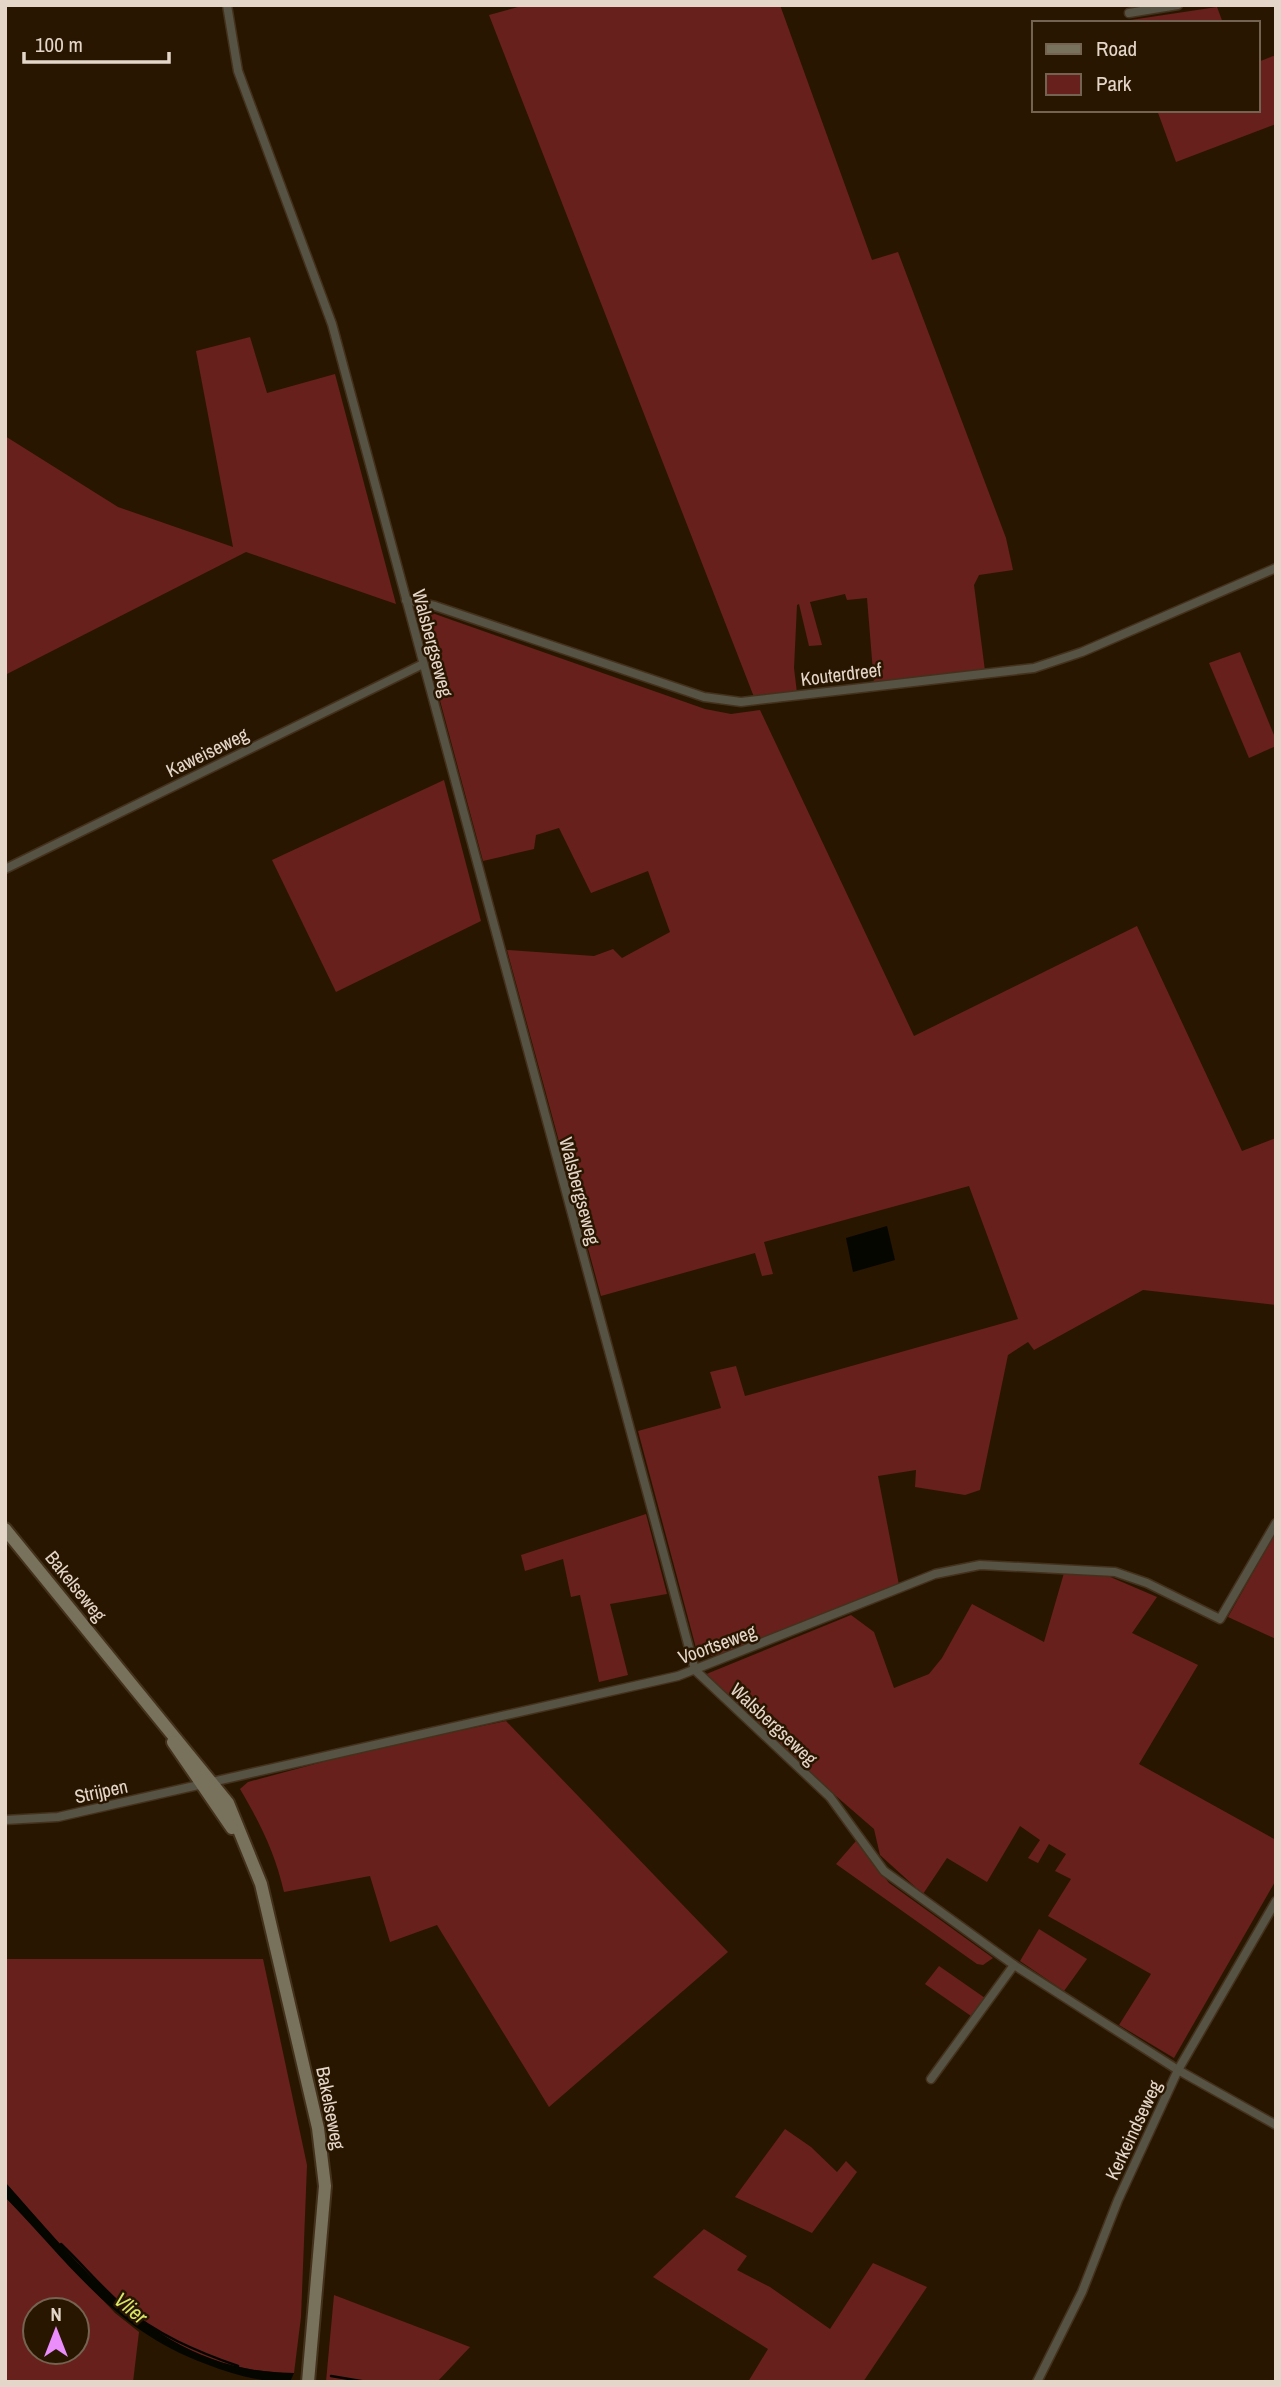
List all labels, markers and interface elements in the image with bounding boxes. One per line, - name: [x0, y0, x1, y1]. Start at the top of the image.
- scale bar: [24, 21, 170, 65]
- legend: [1032, 21, 1260, 112]
- text: 100 m: [35, 30, 83, 59]
- text: Road: [1096, 34, 1137, 63]
- text: Park: [1096, 69, 1132, 98]
- street label: Walsbergseweg: [406, 586, 460, 700]
- street label: Kouterdreef: [799, 656, 884, 692]
- street label: Kaweiseweg: [162, 721, 253, 783]
- street label: Walsbergseweg: [553, 1134, 607, 1248]
- street label: Bakelseweg: [39, 1545, 113, 1627]
- street label: Voortseweg: [674, 1618, 760, 1670]
- street label: Walsbergseweg: [725, 1677, 823, 1771]
- street label: Strijpen: [72, 1773, 130, 1809]
- street label: Bakelseweg: [310, 2064, 352, 2152]
- street label: Kerkeindseweg: [1099, 2076, 1168, 2184]
- water label: Vlier: [108, 2286, 155, 2331]
- north arrow: [21, 2296, 91, 2366]
- text: N: [50, 2301, 62, 2327]

